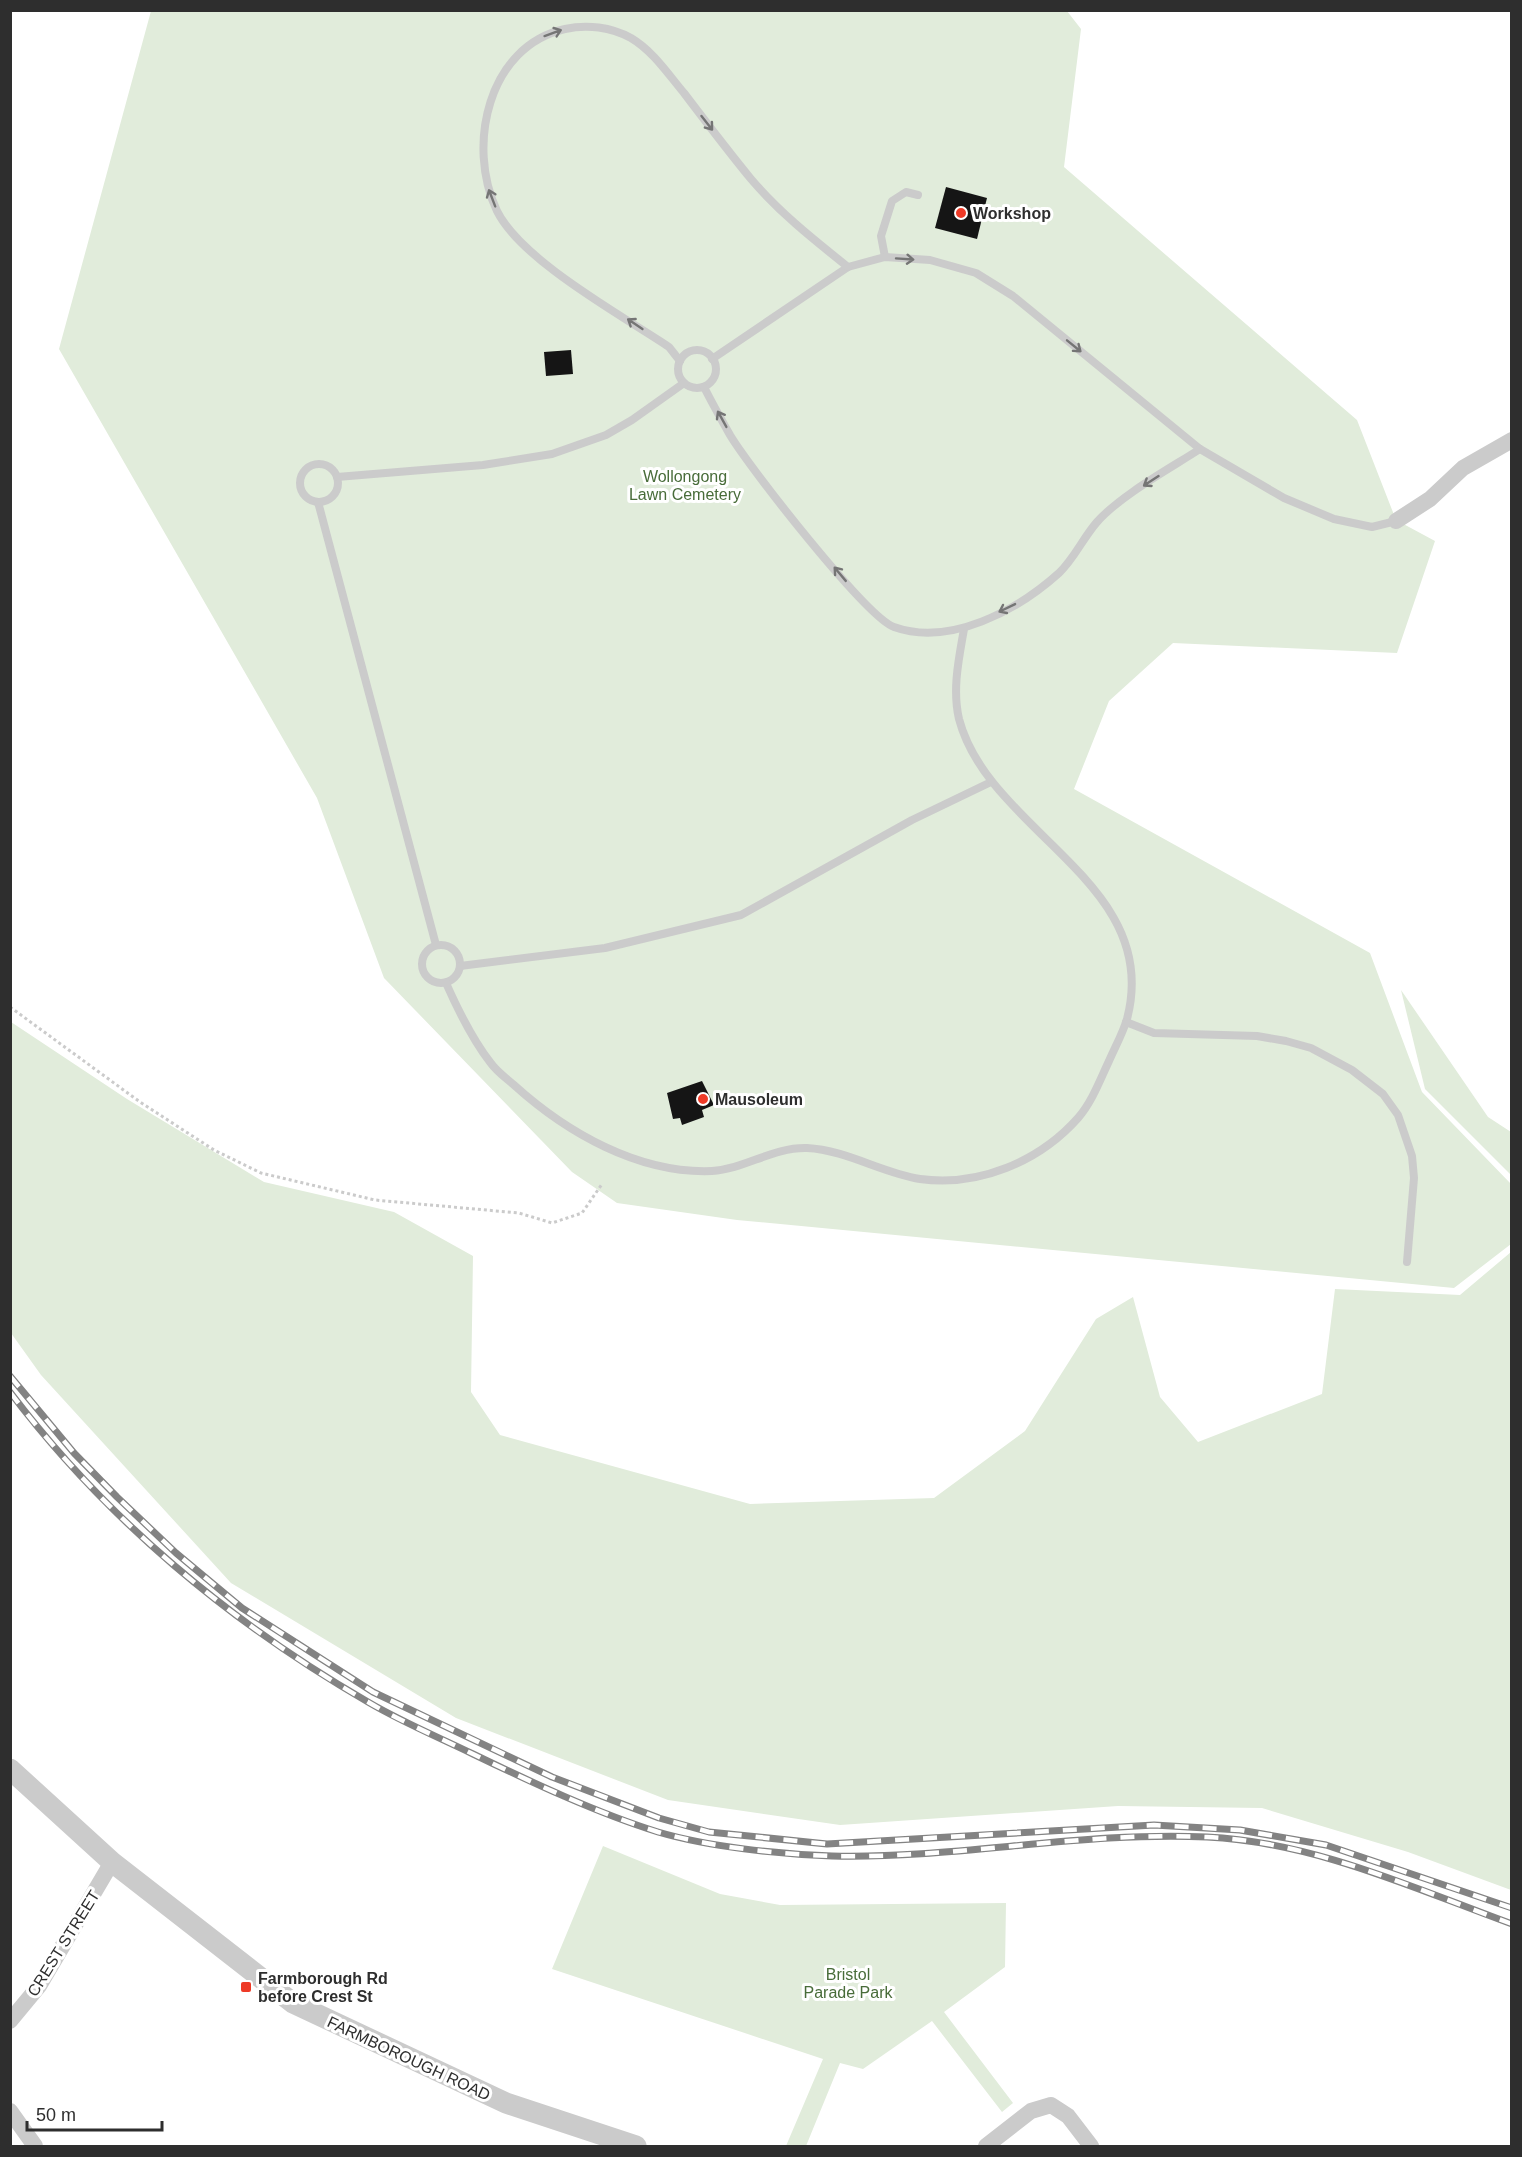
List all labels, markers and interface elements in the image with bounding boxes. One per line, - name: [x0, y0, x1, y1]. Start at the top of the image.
- one-way arrow: [543, 26, 562, 37]
- one-way arrow: [700, 115, 713, 131]
- one-way arrow: [486, 189, 497, 207]
- place label: Workshop: [973, 205, 1051, 222]
- marker: Workshop: [954, 206, 968, 220]
- one-way arrow: [895, 253, 915, 264]
- one-way arrow: [627, 318, 644, 330]
- one-way arrow: [1066, 339, 1082, 352]
- one-way arrow: [715, 411, 727, 428]
- park label: Wollongong Lawn Cemetery: [629, 468, 741, 503]
- one-way arrow: [1143, 474, 1160, 487]
- one-way arrow: [833, 566, 846, 582]
- one-way arrow: [998, 603, 1016, 614]
- place label: Mausoleum: [715, 1091, 803, 1108]
- marker: Mausoleum: [696, 1092, 710, 1106]
- street label: CREST STREET: [24, 1887, 103, 1999]
- park label: Bristol Parade Park: [804, 1966, 893, 2001]
- place label: Farmborough Rd before Crest St: [258, 1970, 388, 2005]
- marker: Farmborough Rd before Crest St: [239, 1980, 253, 1994]
- street label: FARMBOROUGH ROAD: [325, 2013, 493, 2104]
- scale bar: [27, 2094, 162, 2132]
- text: 50 m: [36, 2105, 76, 2125]

